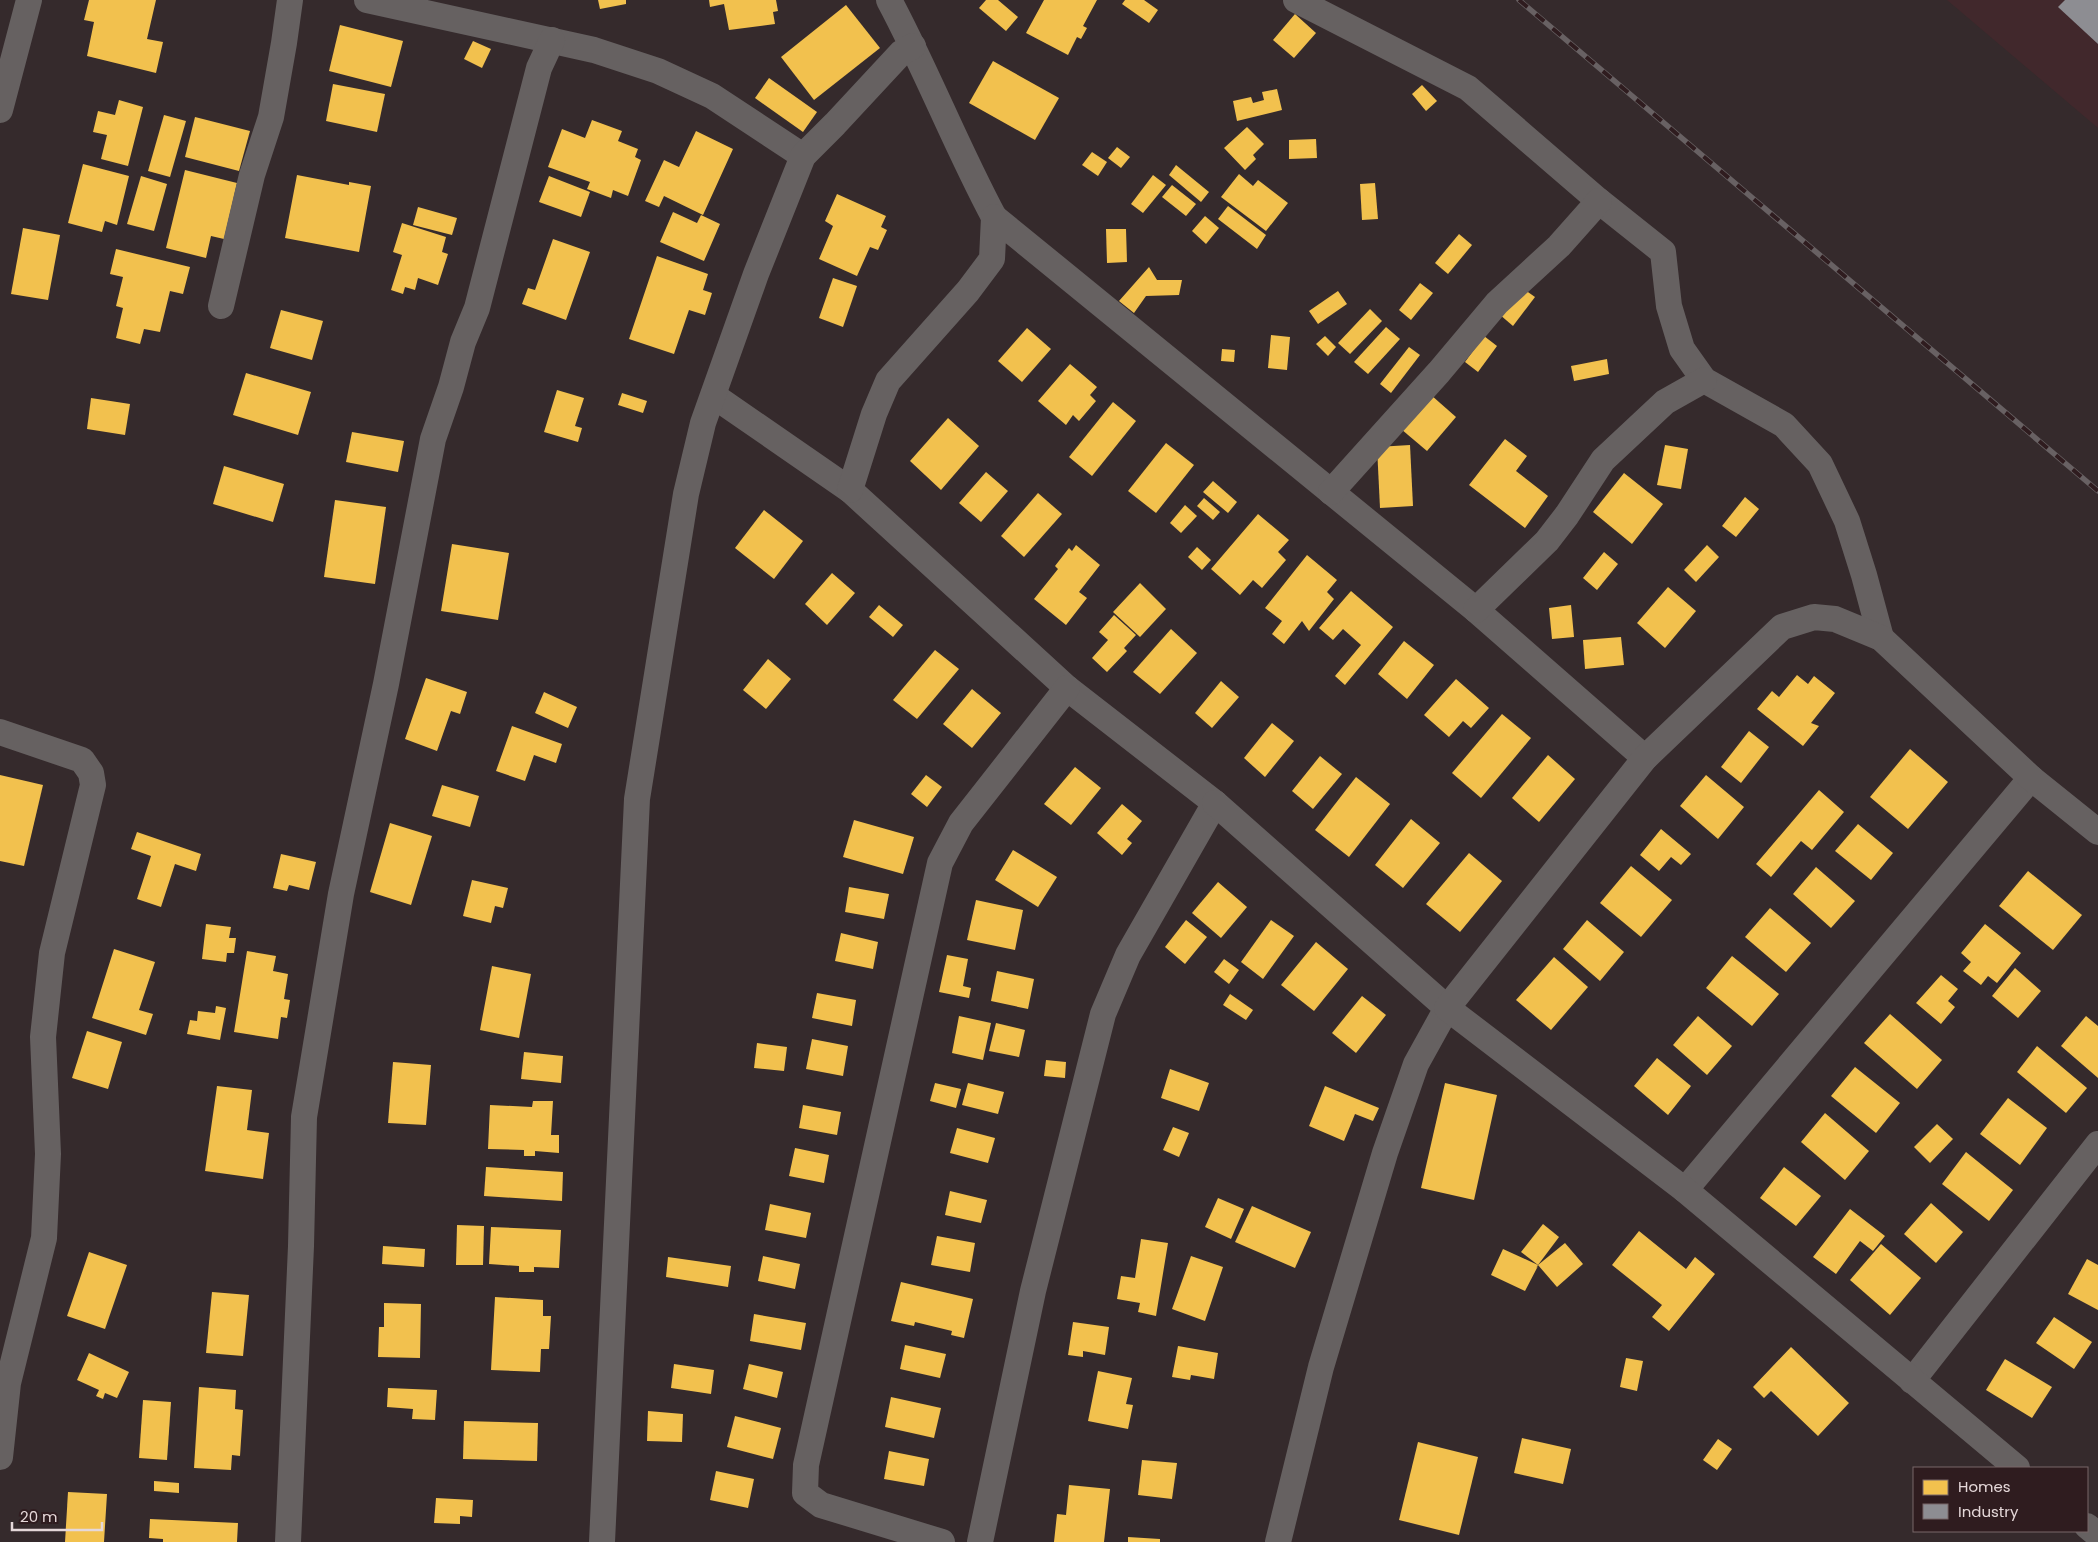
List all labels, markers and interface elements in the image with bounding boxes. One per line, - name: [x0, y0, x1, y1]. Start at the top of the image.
- legend: [1913, 1467, 2088, 1532]
- text: Homes: [1958, 1476, 2011, 1497]
- scale bar: [12, 1500, 102, 1532]
- text: Industry: [1958, 1501, 2019, 1522]
- text: 20 m: [20, 1506, 58, 1527]

